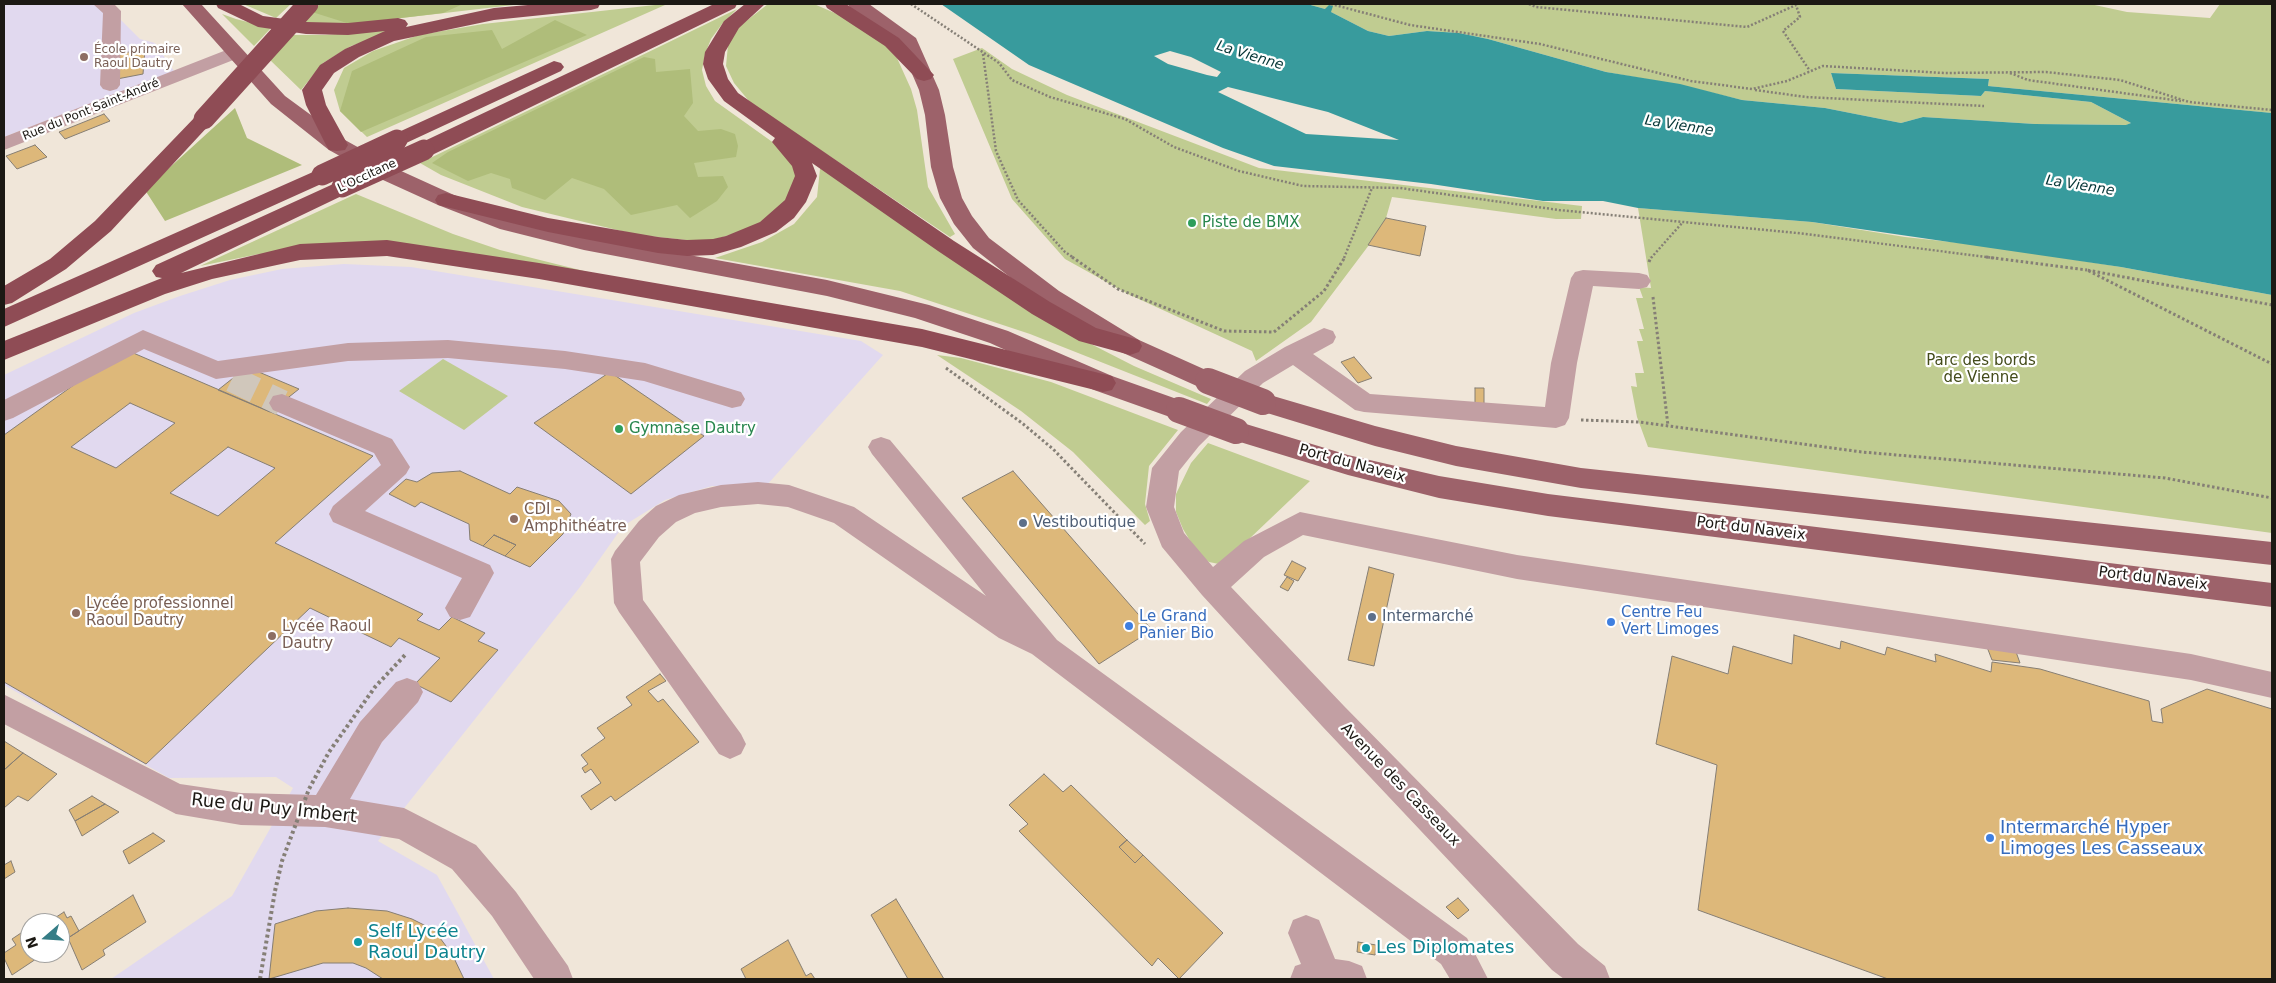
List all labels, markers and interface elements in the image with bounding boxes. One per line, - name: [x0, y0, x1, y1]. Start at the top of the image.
- water label: La Vienne: [1214, 38, 1286, 74]
- place label: École primaire Raoul Dautry: [94, 43, 180, 71]
- marker: École primaire Raoul Dautry: [78, 51, 90, 63]
- street label: Rue du Pont Saint-André: [21, 76, 161, 144]
- water label: La Vienne: [1643, 112, 1715, 140]
- street label: L'Occitane: [335, 156, 399, 196]
- water label: La Vienne: [2044, 172, 2116, 200]
- place label: Piste de BMX: [1202, 214, 1300, 232]
- marker: Piste de BMX: [1186, 217, 1198, 229]
- park label: Parc des bords de Vienne: [1926, 352, 2036, 387]
- place label: Gymnase Dautry: [629, 420, 756, 438]
- marker: Gymnase Dautry: [613, 423, 625, 435]
- street label: Port du Naveix: [1297, 441, 1407, 487]
- place label: CDI - Amphithéatre: [524, 501, 627, 536]
- marker: CDI - Amphithéatre: [508, 513, 520, 525]
- street label: Port du Naveix: [1695, 513, 1807, 545]
- place label: Vestiboutique: [1033, 514, 1136, 532]
- marker: Vestiboutique: [1017, 517, 1029, 529]
- street label: Port du Naveix: [2097, 563, 2209, 595]
- place label: Lycée professionnel Raoul Dautry: [86, 595, 234, 630]
- place label: Centre Feu Vert Limoges: [1621, 604, 1719, 639]
- marker: Lycée professionnel Raoul Dautry: [70, 607, 82, 619]
- place label: Le Grand Panier Bio: [1139, 608, 1214, 643]
- place label: Intermarché: [1382, 608, 1474, 626]
- marker: Intermarché: [1366, 611, 1378, 623]
- marker: Centre Feu Vert Limoges: [1605, 616, 1617, 628]
- place label: Lycée Raoul Dautry: [282, 618, 371, 653]
- marker: Le Grand Panier Bio: [1123, 620, 1135, 632]
- marker: Lycée Raoul Dautry: [266, 630, 278, 642]
- street label: Avenue des Casseaux: [1337, 720, 1463, 850]
- street label: Rue du Puy Imbert: [190, 790, 358, 828]
- place label: Intermarché Hyper Limoges Les Casseaux: [2000, 817, 2204, 860]
- marker: Intermarché Hyper Limoges Les Casseaux: [1984, 832, 1996, 844]
- north arrow: [20, 913, 70, 963]
- place label: Self Lycée Raoul Dautry: [368, 921, 486, 964]
- text: N: [22, 934, 41, 951]
- marker: Self Lycée Raoul Dautry: [352, 936, 364, 948]
- place label: Les Diplomates: [1376, 937, 1514, 959]
- marker: Les Diplomates: [1360, 942, 1372, 954]

